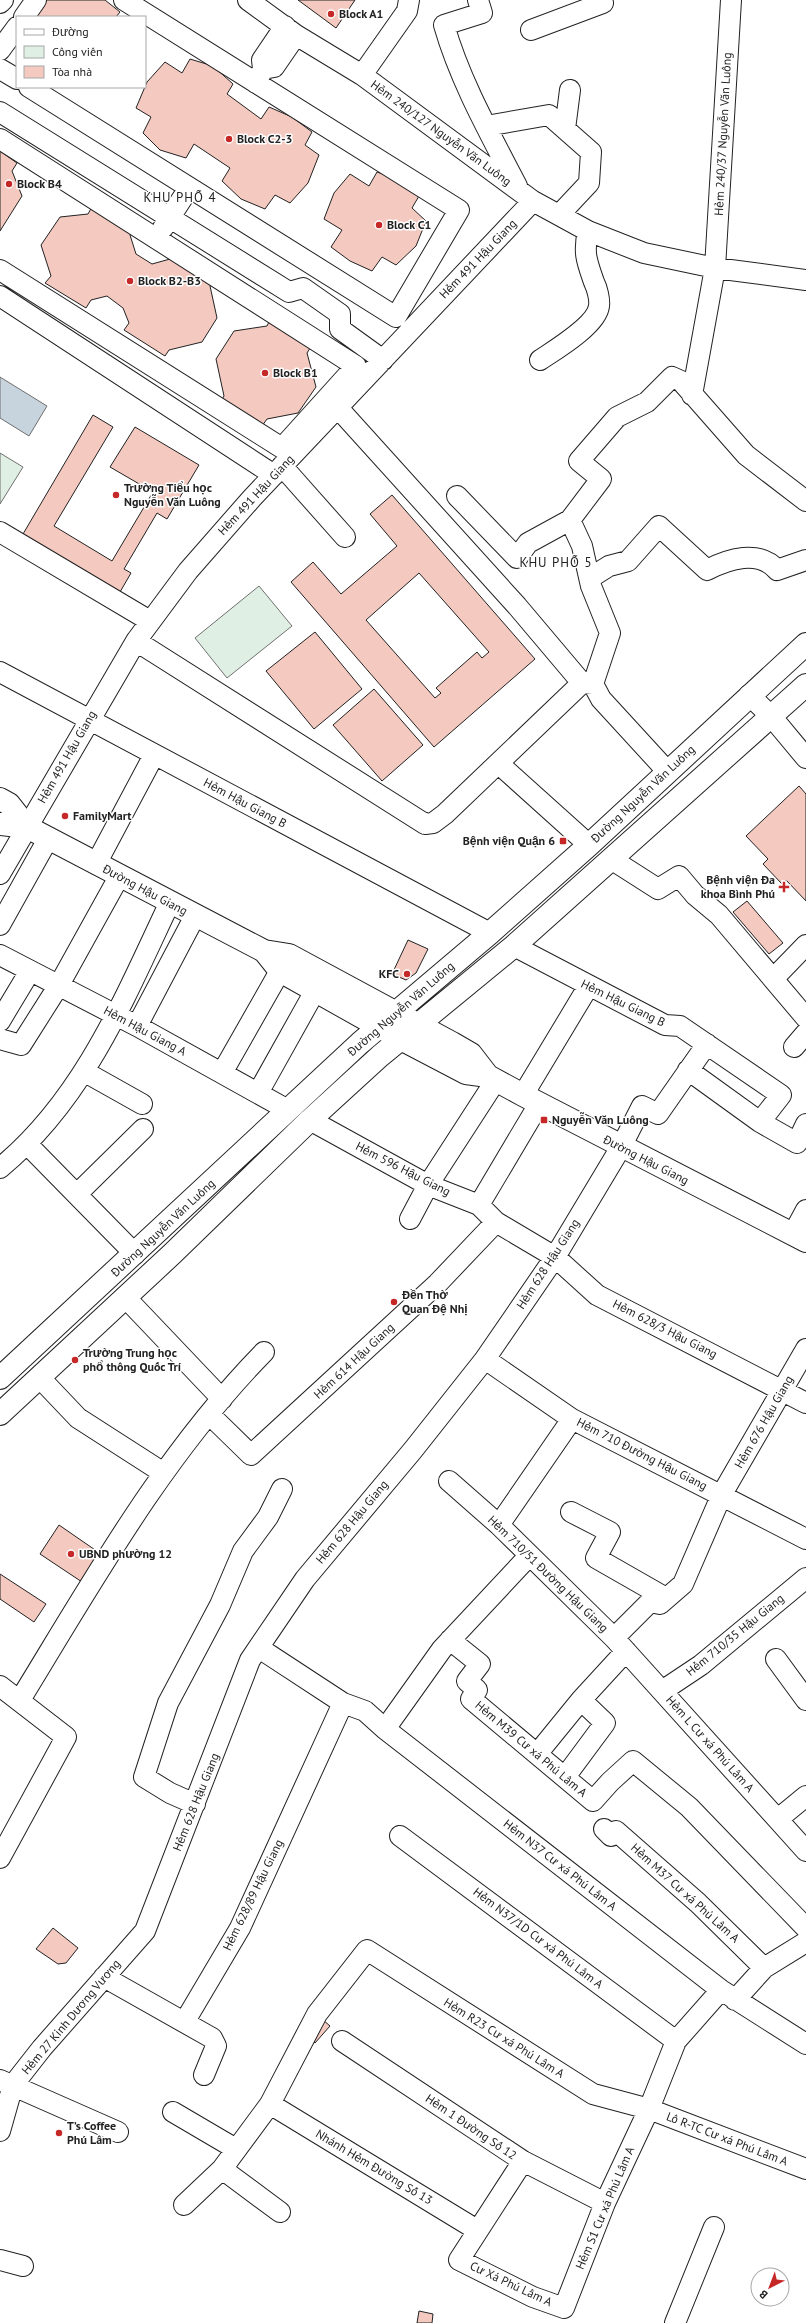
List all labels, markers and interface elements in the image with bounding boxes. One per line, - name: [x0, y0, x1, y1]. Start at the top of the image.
- place label: Block A1: [339, 6, 383, 21]
- marker: Block A1: [326, 9, 336, 19]
- legend: [16, 16, 146, 88]
- text: Đường: [51, 24, 89, 39]
- text: Công viên: [52, 44, 103, 59]
- street label: Hẻm 240/37 Nguyễn Văn Luông: [711, 52, 734, 216]
- text: Tòa nhà: [52, 64, 92, 79]
- street label: Hẻm 240/127 Nguyễn Văn Luông: [368, 76, 515, 189]
- place label: Block C2-3: [237, 131, 292, 146]
- marker: Block C2-3: [224, 134, 234, 144]
- place label: Block B4: [17, 176, 62, 191]
- marker: Block B4: [4, 179, 14, 189]
- district label: KHU PHỐ 4: [143, 189, 217, 206]
- street label: Hẻm 491 Hậu Giang: [436, 216, 519, 301]
- place label: Block C1: [387, 217, 431, 232]
- marker: Block C1: [374, 220, 384, 230]
- place label: Block B2-B3: [138, 273, 201, 288]
- marker: Block B2-B3: [125, 276, 135, 286]
- place label: Block B1: [273, 365, 318, 380]
- marker: Block B1: [260, 368, 270, 378]
- street label: Hẻm 491 Hậu Giang: [215, 451, 297, 538]
- place label: Trường Tiểu học Nguyễn Văn Luông: [124, 480, 221, 509]
- marker: Trường Tiểu học Nguyễn Văn Luông: [111, 490, 121, 500]
- district label: KHU PHỐ 5: [519, 554, 593, 571]
- street label: Hẻm 491 Hậu Giang: [34, 708, 99, 806]
- street label: Đường Nguyễn Văn Luông: [587, 742, 698, 846]
- street label: Hẻm Hậu Giang B: [201, 774, 289, 831]
- place label: FamilyMart: [73, 808, 132, 823]
- marker: FamilyMart: [60, 811, 70, 821]
- place label: Bệnh viện Quận 6: [463, 833, 555, 848]
- marker: Bệnh viện Quận 6: [558, 836, 568, 846]
- street label: Đường Hậu Giang: [99, 860, 190, 918]
- place label: Bệnh viện Đa khoa Bình Phú: [701, 872, 775, 901]
- marker: Bệnh viện Đa khoa Bình Phú: [778, 881, 790, 893]
- street label: Đường Nguyễn Văn Luông: [343, 958, 457, 1060]
- place label: KFC: [379, 966, 399, 981]
- marker: KFC: [402, 969, 412, 979]
- street label: Hẻm Hậu Giang B: [579, 976, 668, 1029]
- street label: Hẻm Hậu Giang A: [101, 1002, 189, 1059]
- place label: Nguyễn Văn Luông: [552, 1112, 649, 1127]
- marker: Nguyễn Văn Luông: [539, 1115, 549, 1125]
- street label: Đường Hậu Giang: [600, 1131, 691, 1188]
- street label: Hẻm 596 Hậu Giang: [353, 1138, 453, 1199]
- street label: Đường Nguyễn Văn Luông: [107, 1176, 218, 1280]
- street label: Hẻm 628 Hậu Giang: [513, 1216, 582, 1312]
- place label: Đền Thờ Quan Đệ Nhị: [401, 1287, 468, 1316]
- street label: Hẻm 628/3 Hậu Giang: [610, 1296, 720, 1361]
- marker: Đền Thờ Quan Đệ Nhị: [389, 1297, 399, 1307]
- street label: Hẻm 614 Hậu Giang: [310, 1320, 397, 1402]
- place label: Trường Trung học phổ thông Quốc Trí: [83, 1345, 182, 1374]
- marker: Trường Trung học phổ thông Quốc Trí: [70, 1355, 80, 1365]
- street label: Hẻm 676 Hậu Giang: [731, 1373, 796, 1471]
- street label: Hẻm 710 Đường Hậu Giang: [574, 1414, 710, 1493]
- street label: Hẻm 628 Hậu Giang: [312, 1477, 391, 1567]
- street label: Hẻm 710/51 Đường Hậu Giang: [485, 1512, 612, 1635]
- place label: UBND phường 12: [79, 1546, 172, 1561]
- marker: UBND phường 12: [66, 1549, 76, 1559]
- street label: Hẻm 710/35 Hậu Giang: [683, 1590, 787, 1679]
- street label: Hẻm L Cư xá Phú Lâm A: [663, 1692, 758, 1795]
- street label: Hẻm M39 Cư xá Phú Lâm A: [472, 1697, 590, 1800]
- street label: Hẻm 628 Hậu Giang: [169, 1751, 222, 1853]
- street label: Hẻm N37 Cư xá Phú Lâm A: [501, 1816, 620, 1913]
- street label: Hẻm 628/89 Hậu Giang: [219, 1837, 286, 1953]
- street label: Hẻm M37 Cư xá Phú Lâm A: [628, 1840, 743, 1945]
- street label: Hẻm N37/1D Cư xá Phú Lâm A: [470, 1884, 606, 1991]
- street label: Hẻm 27 Kinh Dương Vương: [18, 1956, 123, 2077]
- street label: Hẻm R23 Cư xá Phú Lâm A: [441, 1994, 567, 2081]
- street label: Hẻm 1 Đường Số 12: [423, 2091, 520, 2163]
- street label: Lô R-TC Cư xá Phú Lâm A: [664, 2108, 790, 2169]
- place label: T’s Coffee Phú Lâm: [67, 2118, 116, 2147]
- street label: Nhánh Hẻm Đường Số 13: [313, 2126, 435, 2207]
- marker: T’s Coffee Phú Lâm: [54, 2128, 64, 2138]
- street label: Hẻm S1 Cư xá Phú Lâm A: [572, 2144, 637, 2271]
- street label: Cư Xá Phú Lâm A: [468, 2258, 555, 2309]
- north arrow: [750, 2267, 790, 2307]
- text: B: [756, 2287, 770, 2302]

